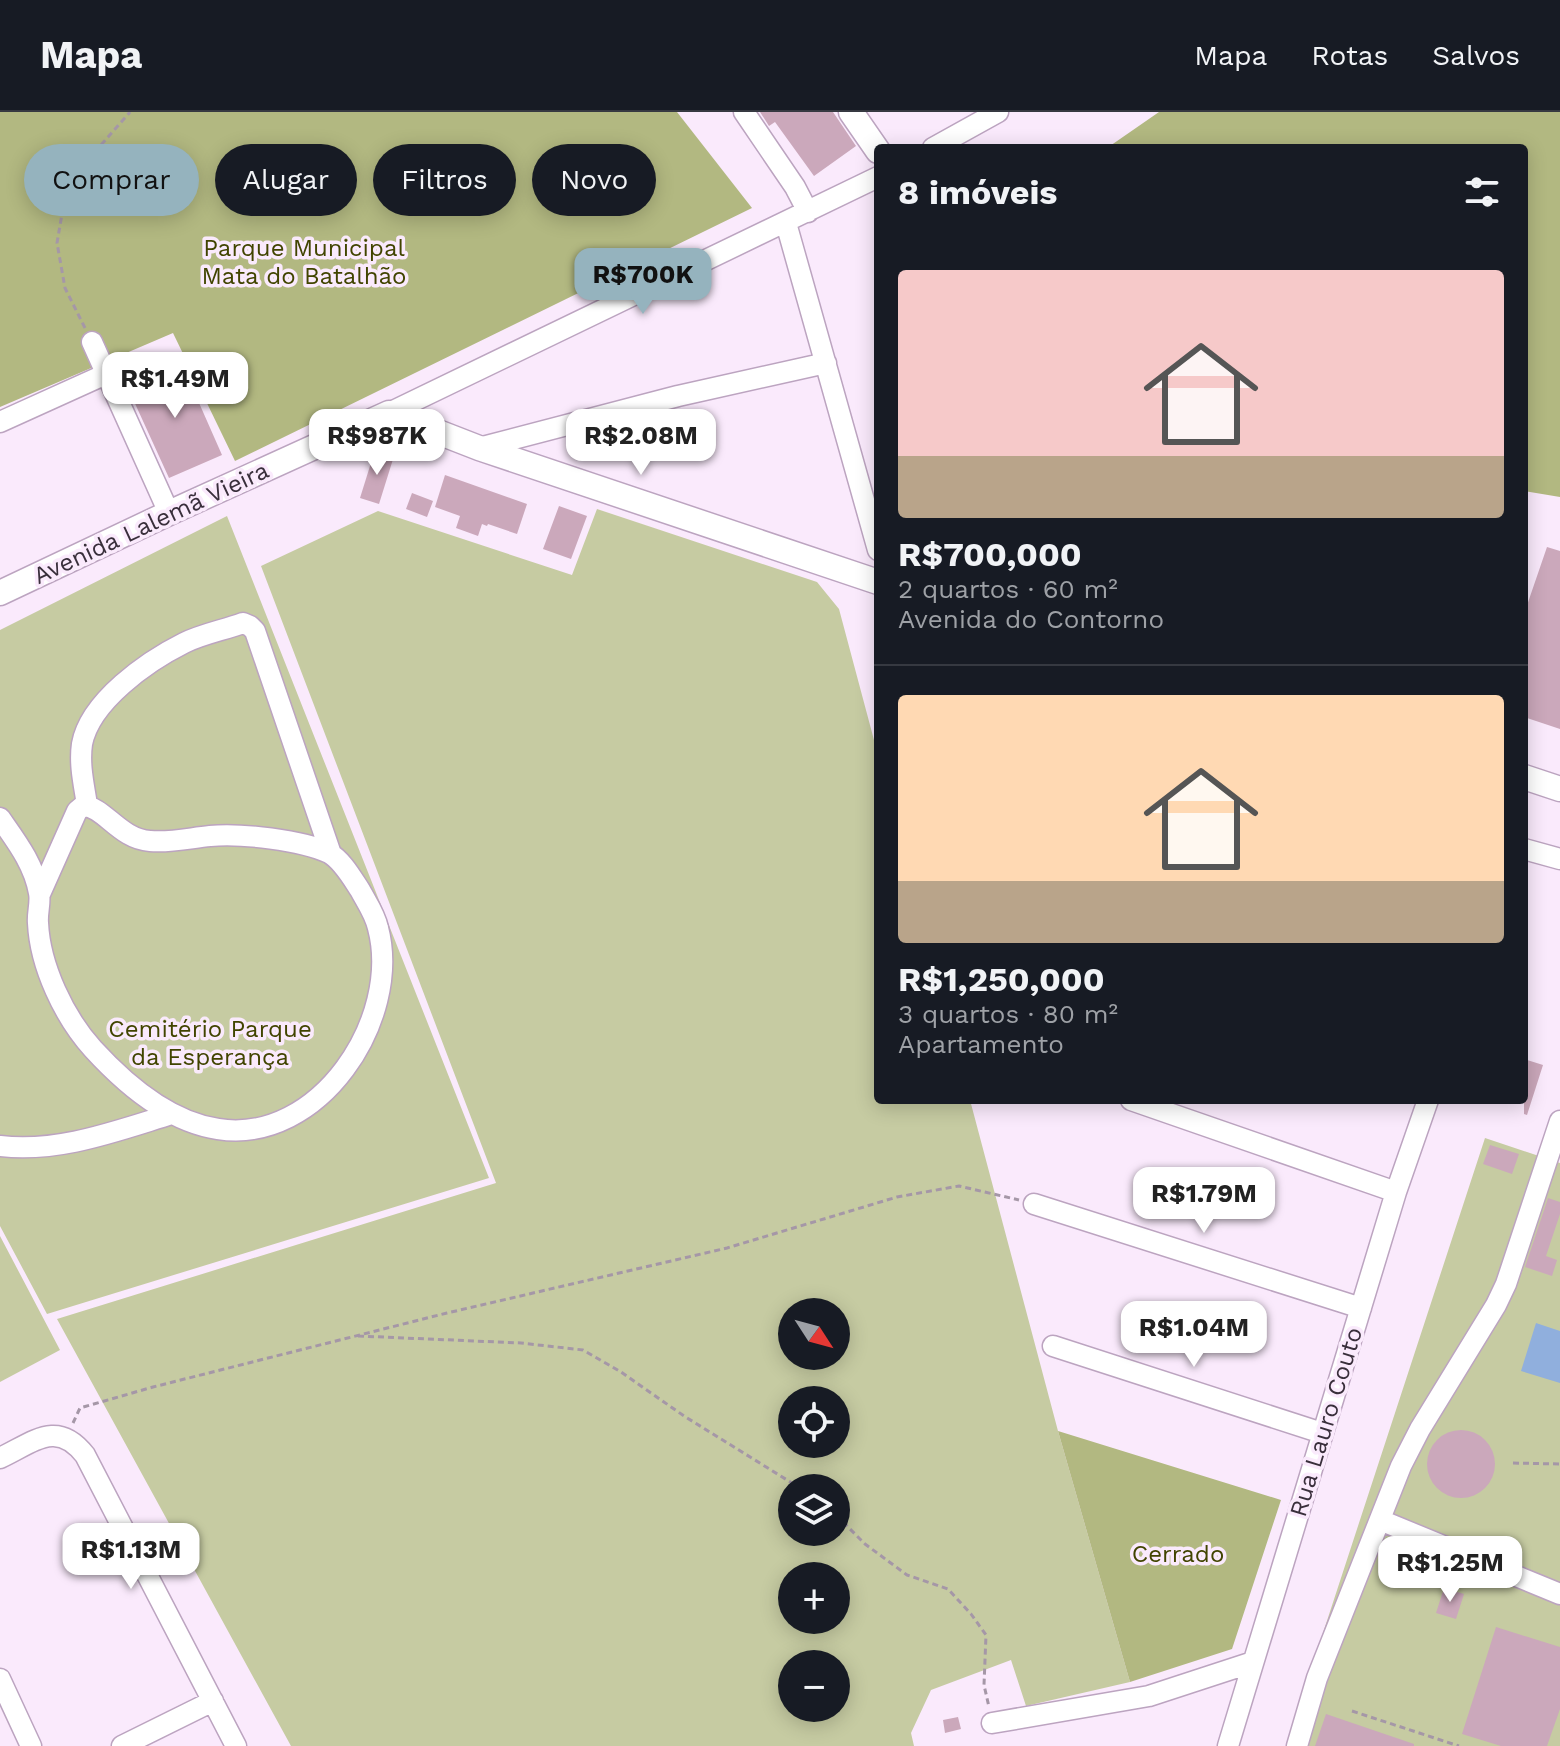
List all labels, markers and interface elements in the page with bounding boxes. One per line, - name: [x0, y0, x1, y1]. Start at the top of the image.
- text: Mapa: [40, 33, 142, 77]
- text: Mapa: [1194, 39, 1267, 72]
- text: Rotas: [1311, 39, 1388, 72]
- text: Salvos: [1432, 39, 1520, 72]
- chip: Comprar: [24, 144, 199, 216]
- chip: Alugar: [215, 144, 357, 216]
- chip: Filtros: [373, 144, 516, 216]
- chip: Novo: [532, 144, 656, 216]
- icon: filters: [1460, 170, 1504, 214]
- text: 8 imóveis: [898, 172, 1057, 212]
- park label: Parque Municipal Mata do Batalhão: [202, 234, 406, 290]
- pin: R$700K: [578, 248, 708, 316]
- text: R$700K: [592, 259, 694, 289]
- icon: home: [1129, 322, 1273, 466]
- pin: R$1.49M: [101, 352, 249, 420]
- text: R$1.49M: [120, 363, 230, 393]
- pin: R$987K: [312, 409, 442, 477]
- pin: R$2.08M: [567, 409, 715, 477]
- text: R$987K: [327, 420, 427, 450]
- text: R$2.08M: [584, 420, 698, 450]
- street label: Avenida Lalemã Vieira: [29, 456, 273, 590]
- text: R$700,000: [898, 534, 1082, 574]
- text: 2 quartos · 60 m²: [898, 574, 1118, 604]
- text: Avenida do Contorno: [898, 604, 1164, 634]
- icon: home: [1129, 747, 1273, 891]
- text: R$1,250,000: [898, 959, 1105, 999]
- text: 3 quartos · 80 m²: [898, 999, 1118, 1029]
- park label: Cemitério Parque da Esperança: [108, 1015, 312, 1071]
- text: Apartamento: [898, 1029, 1064, 1059]
- pin: R$1.79M: [1130, 1167, 1278, 1235]
- text: R$1.79M: [1151, 1178, 1257, 1208]
- north arrow: [778, 1298, 850, 1370]
- map controls: [778, 1298, 850, 1722]
- pin: R$1.04M: [1120, 1301, 1268, 1369]
- text: R$1.04M: [1139, 1312, 1249, 1342]
- street label: Rua Lauro Couto: [1284, 1324, 1368, 1520]
- button: locate: [778, 1386, 850, 1458]
- button: layers: [778, 1474, 850, 1546]
- pin: R$1.13M: [57, 1523, 205, 1591]
- text: R$1.13M: [81, 1534, 181, 1564]
- pin: R$1.25M: [1376, 1536, 1524, 1604]
- park label: Cerrado: [1132, 1540, 1224, 1568]
- text: R$1.25M: [1396, 1547, 1504, 1577]
- button: +: [778, 1562, 850, 1634]
- button: −: [778, 1650, 850, 1722]

